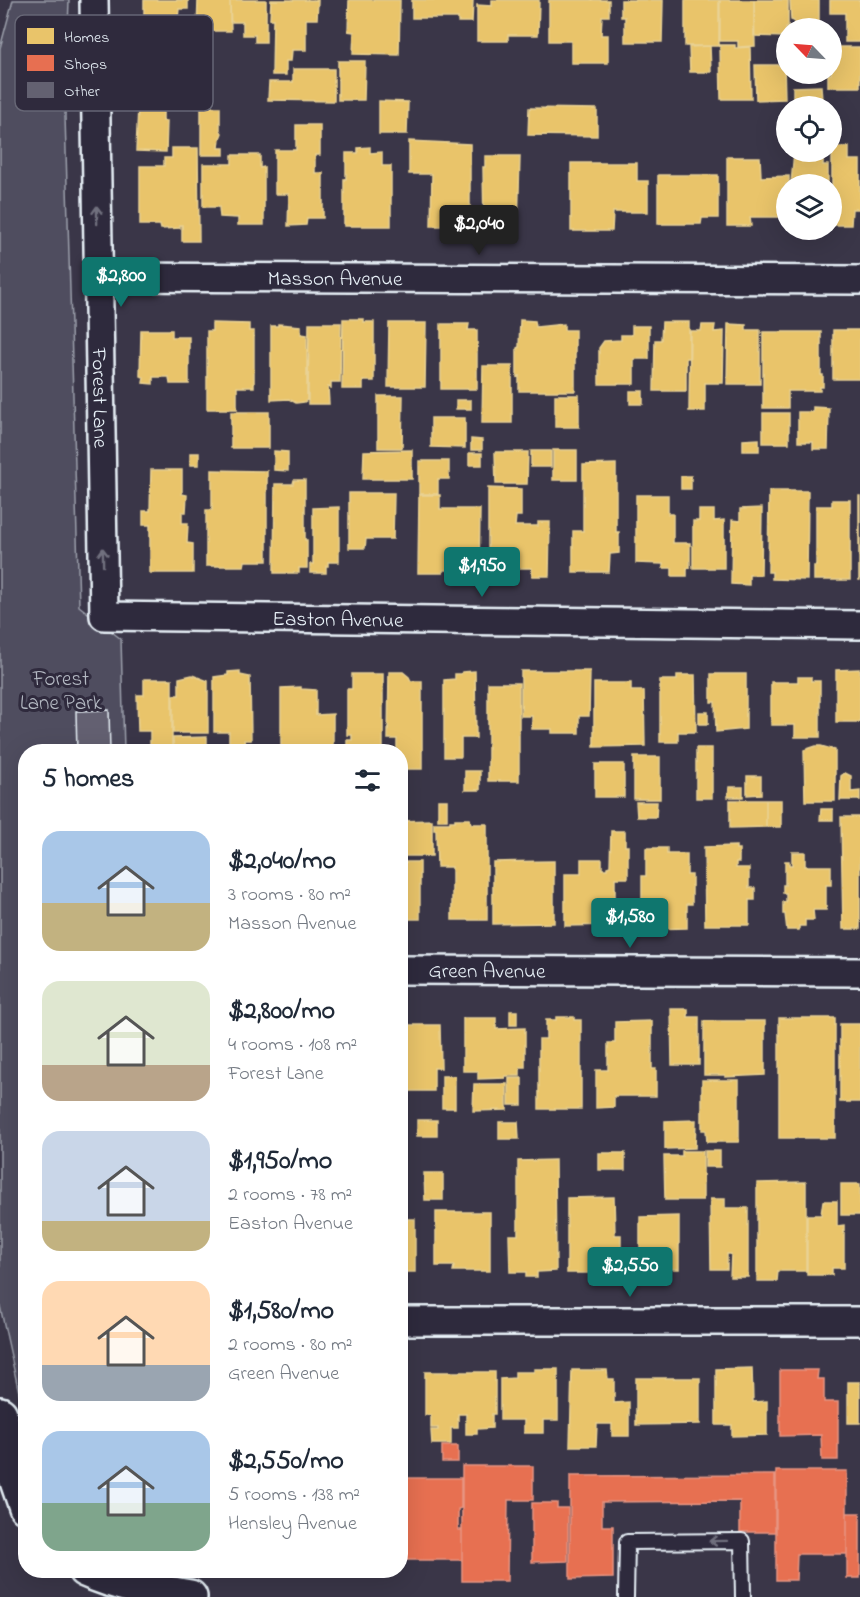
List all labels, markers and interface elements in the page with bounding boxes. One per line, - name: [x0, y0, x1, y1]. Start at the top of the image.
- legend: [15, 15, 213, 111]
- north arrow: [776, 18, 842, 84]
- map controls: [776, 18, 842, 240]
- text: Homes: [64, 26, 109, 50]
- text: Shops: [64, 53, 107, 77]
- text: Other: [64, 80, 100, 104]
- button: locate: [776, 96, 842, 162]
- button: layers: [776, 174, 842, 240]
- pin: $2,040: [430, 205, 528, 256]
- one-way arrow: [91, 206, 103, 226]
- text: $2,040: [454, 210, 505, 239]
- pin: $2,800: [72, 257, 170, 308]
- text: $2,800: [96, 262, 146, 291]
- street label: Masson Avenue: [267, 265, 403, 295]
- street label: Forest Lane: [83, 346, 114, 449]
- pin: $1,950: [433, 547, 531, 598]
- one-way arrow: [97, 548, 109, 568]
- text: $1,950: [458, 552, 506, 581]
- street label: Easton Avenue: [272, 605, 404, 637]
- park label: Forest Lane Park: [20, 665, 103, 719]
- text: 5 homes: [42, 761, 134, 799]
- icon: filters: [351, 764, 384, 797]
- text: $2,040/mo: [228, 843, 336, 881]
- icon: home: [90, 855, 162, 927]
- text: 3 rooms · 80 m²: [228, 881, 351, 910]
- pin: $1,580: [581, 898, 679, 949]
- text: $1,580: [605, 903, 655, 932]
- text: Masson Avenue: [228, 910, 356, 939]
- street label: Green Avenue: [428, 957, 546, 988]
- text: $2,800/mo: [228, 993, 335, 1031]
- icon: home: [90, 1005, 162, 1077]
- text: 4 rooms · 108 m²: [228, 1031, 357, 1060]
- text: Forest Lane: [228, 1060, 324, 1089]
- text: $1,950/mo: [228, 1143, 332, 1181]
- icon: home: [90, 1155, 162, 1227]
- text: 2 rooms · 78 m²: [228, 1181, 352, 1210]
- text: Easton Avenue: [228, 1210, 353, 1239]
- pin: $2,550: [581, 1247, 679, 1298]
- text: $2,550: [602, 1252, 659, 1281]
- text: $1,580/mo: [228, 1293, 334, 1331]
- icon: home: [90, 1305, 162, 1377]
- text: 2 rooms · 80 m²: [228, 1331, 353, 1360]
- text: Green Avenue: [228, 1360, 339, 1389]
- text: $2,550/mo: [228, 1443, 344, 1481]
- icon: home: [90, 1455, 162, 1527]
- text: 5 rooms · 138 m²: [228, 1481, 360, 1510]
- text: Hensley Avenue: [228, 1510, 357, 1539]
- one-way arrow: [709, 1536, 729, 1547]

